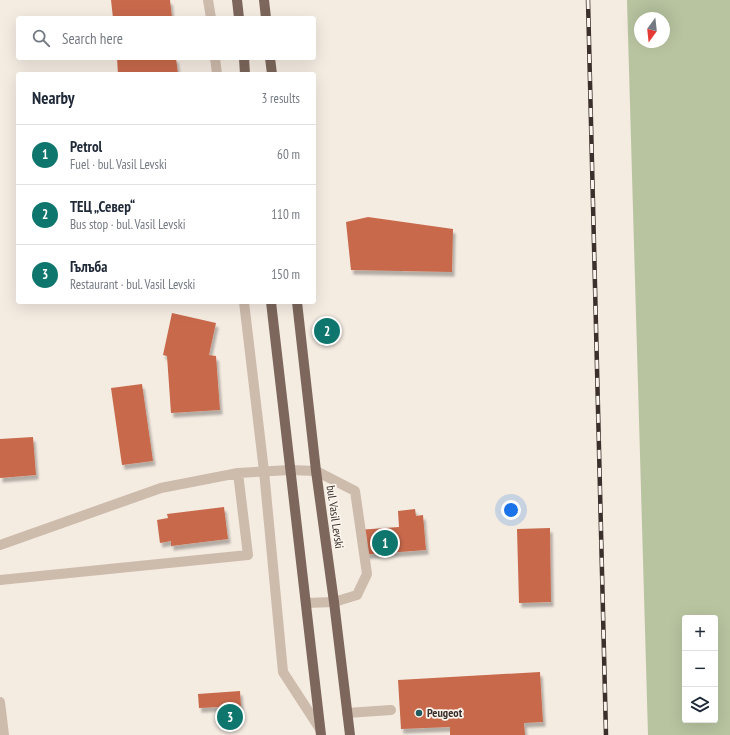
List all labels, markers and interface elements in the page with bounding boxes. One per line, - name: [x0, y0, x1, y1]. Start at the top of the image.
- north arrow: [634, 12, 670, 48]
- search box: [16, 16, 316, 60]
- icon: search: [30, 27, 52, 49]
- text: Search here: [62, 29, 123, 48]
- text: Nearby: [32, 87, 75, 109]
- text: 3 results: [261, 90, 300, 107]
- text: Petrol: [70, 137, 102, 156]
- text: 1: [42, 146, 48, 163]
- text: 60 m: [277, 146, 300, 163]
- text: Fuel · bul. Vasil Levski: [70, 156, 167, 173]
- text: ТЕЦ „Север“: [70, 197, 135, 216]
- text: 2: [42, 206, 48, 223]
- text: 110 m: [271, 206, 300, 223]
- text: Bus stop · bul. Vasil Levski: [70, 216, 186, 233]
- text: Гълъба: [70, 257, 107, 276]
- text: 3: [42, 266, 48, 283]
- text: 150 m: [271, 266, 300, 283]
- text: Restaurant · bul. Vasil Levski: [70, 276, 195, 293]
- pin: 2: [314, 316, 340, 346]
- street label: bul. Vasil Levski: [324, 484, 347, 550]
- your location: [501, 500, 521, 520]
- pin: 1: [372, 528, 398, 558]
- map controls: [682, 615, 718, 723]
- button: +: [682, 615, 718, 651]
- button: −: [682, 651, 718, 687]
- button: layers: [682, 687, 718, 723]
- pin: 3: [217, 702, 243, 732]
- place label: Peugeot: [427, 705, 463, 720]
- marker: Peugeot: [414, 708, 424, 718]

